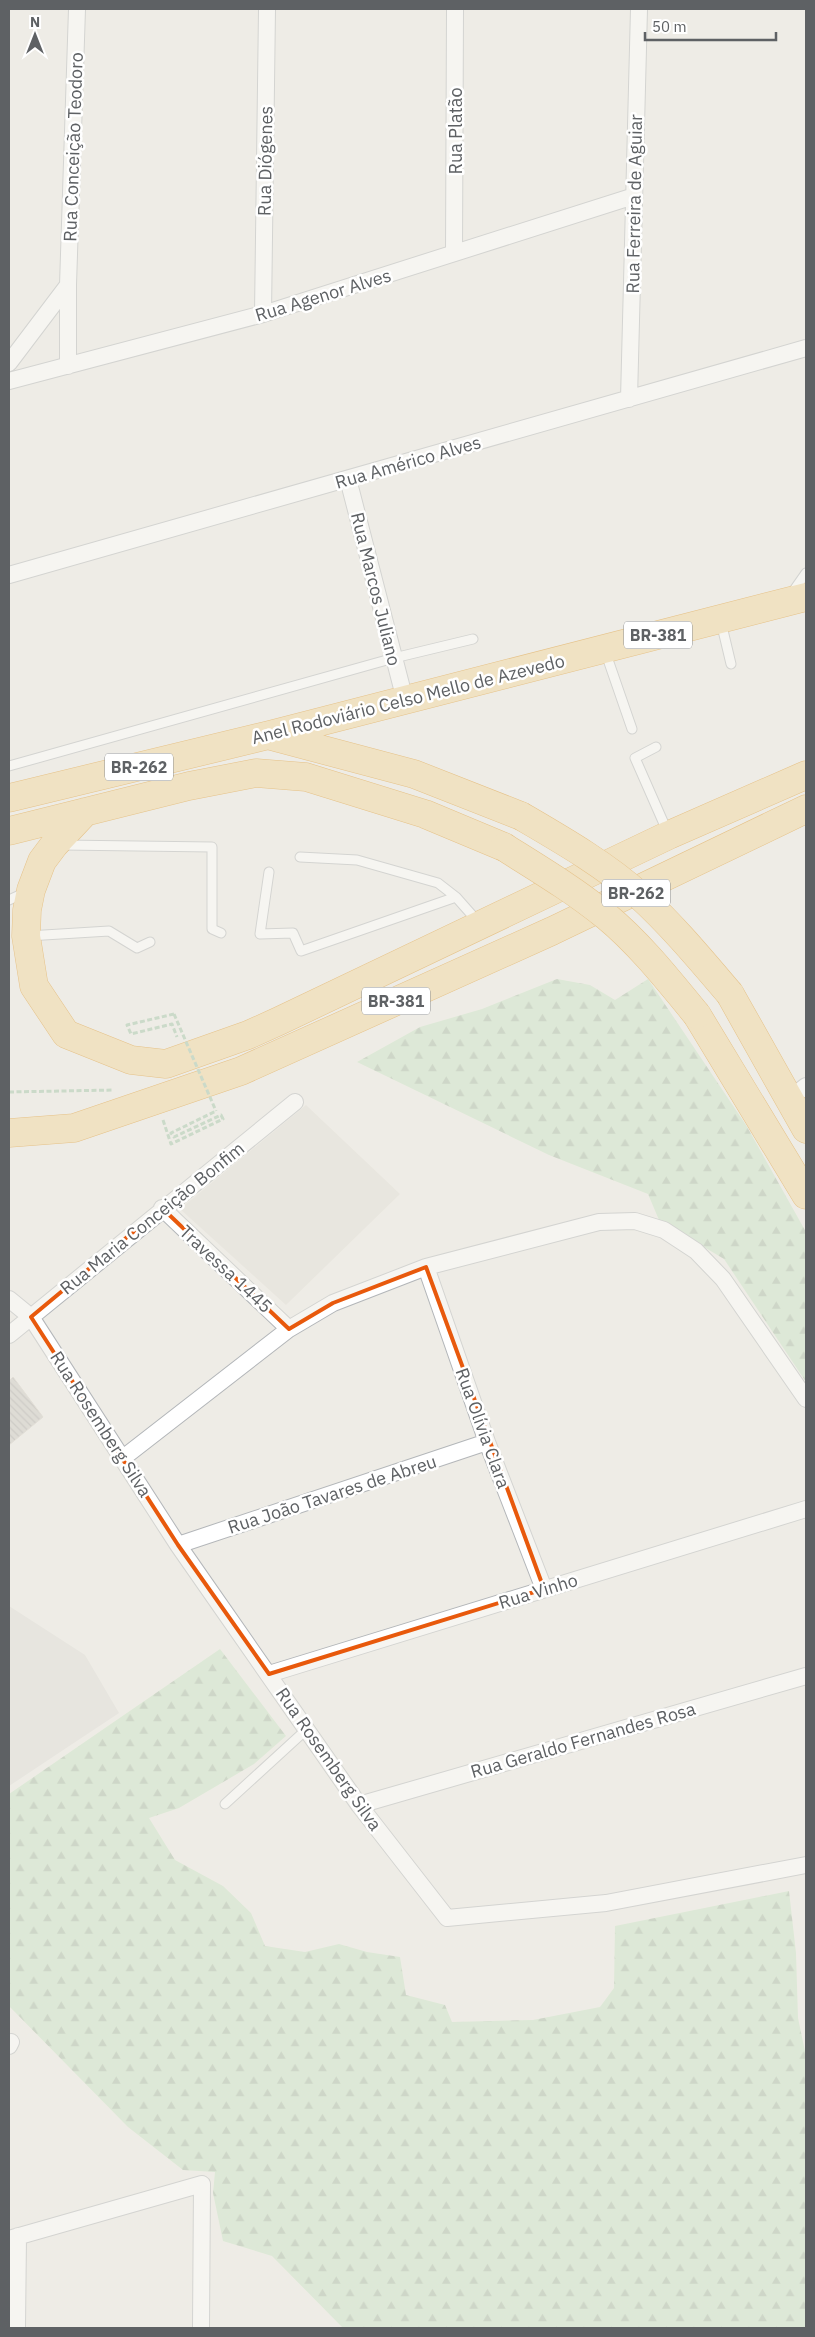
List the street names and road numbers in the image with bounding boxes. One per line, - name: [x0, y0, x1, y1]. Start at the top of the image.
- street label: Rua Conceição Teodoro: [58, 52, 88, 242]
- street label: Rua Platão: [444, 87, 467, 175]
- street label: Rua Diógenes: [253, 106, 277, 216]
- street label: Rua Ferreira de Aguiar: [621, 114, 647, 294]
- street label: Rua Agenor Alves: [252, 263, 394, 327]
- street label: Rua Américo Alves: [332, 430, 484, 494]
- street label: Rua Marcos Juliano: [346, 510, 406, 668]
- road number: BR-381: [624, 622, 692, 648]
- street label: Anel Rodoviário Celso Mello de Azevedo: [249, 649, 567, 749]
- road number: BR-262: [105, 754, 173, 780]
- road number: BR-262: [602, 880, 670, 906]
- road number: BR-381: [362, 988, 430, 1014]
- street label: Rua Maria Conceição Bonfim: [55, 1137, 249, 1299]
- street label: Travessa 1445: [175, 1220, 277, 1318]
- street label: Rua Rosemberg Silva: [45, 1347, 157, 1502]
- street label: Rua Olívia Clara: [451, 1364, 516, 1492]
- street label: Rua João Tavares de Abreu: [225, 1449, 439, 1539]
- street label: Rua Vinho: [496, 1568, 580, 1614]
- street label: Rua Rosemberg Silva: [271, 1683, 387, 1835]
- street label: Rua Geraldo Fernandes Rosa: [468, 1697, 699, 1783]

